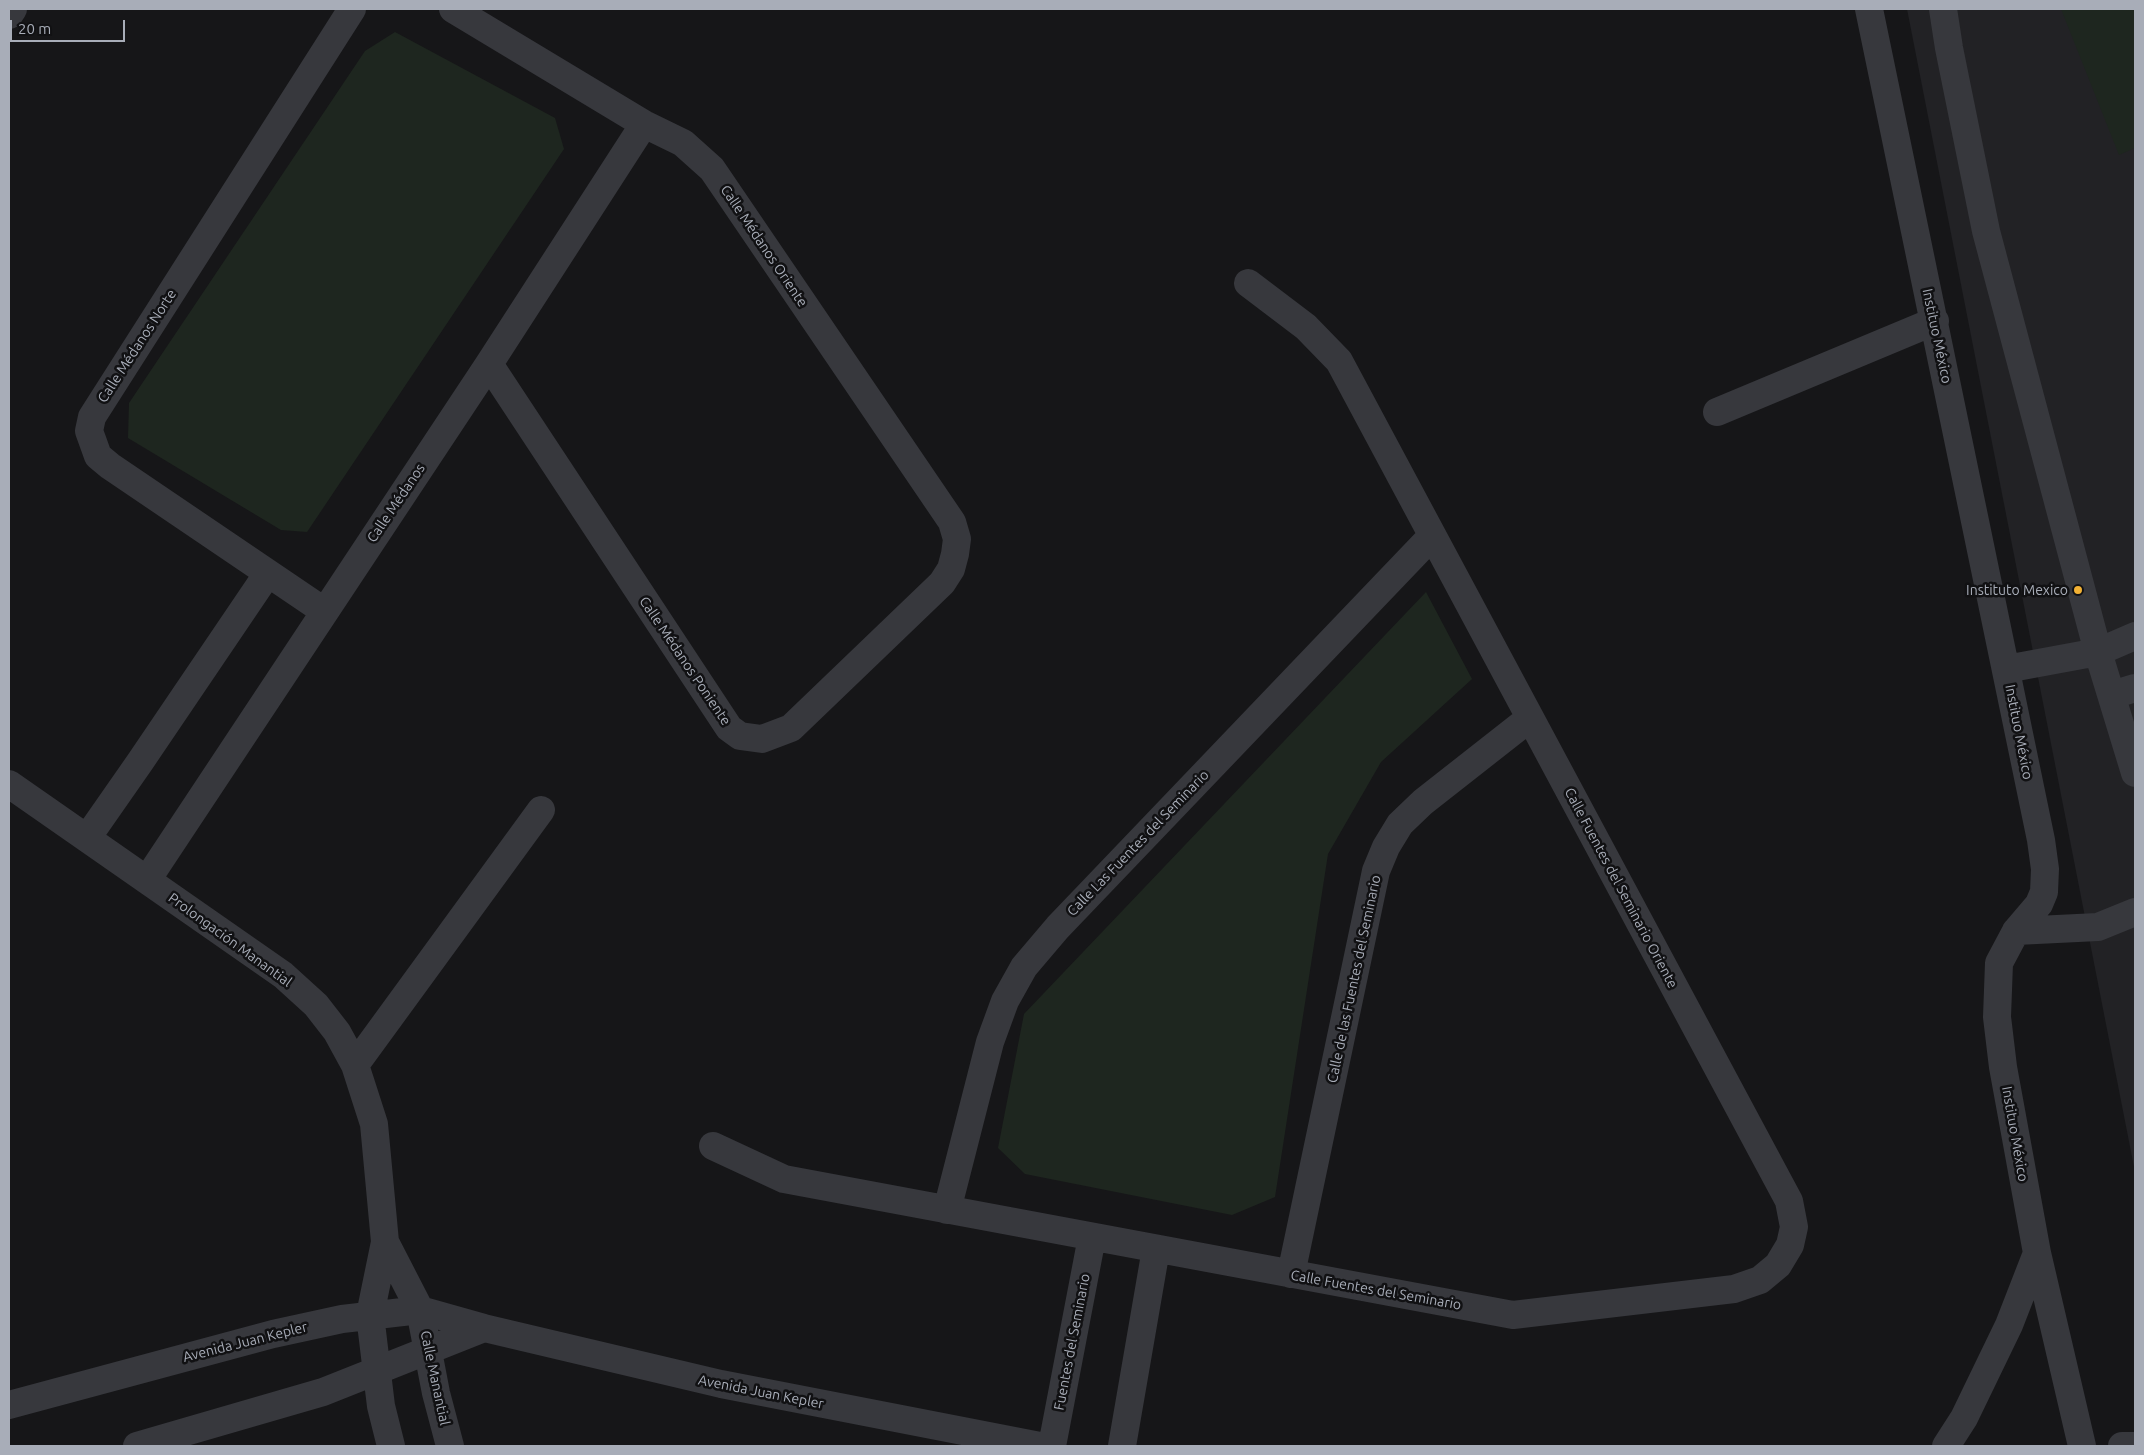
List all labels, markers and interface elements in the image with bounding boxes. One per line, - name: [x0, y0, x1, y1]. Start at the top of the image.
- scale bar: [12, 10, 128, 42]
- text: 20 m: [18, 20, 51, 37]
- street label: Calle Médanos Oriente: [717, 182, 811, 310]
- street label: Calle Médanos Norte: [94, 286, 180, 406]
- street label: Instituo México: [1919, 287, 1955, 385]
- street label: Calle Médanos: [363, 460, 429, 546]
- place label: Instituto Mexico: [1966, 582, 2068, 598]
- marker: Instituto Mexico: [2072, 584, 2084, 596]
- street label: Calle Médanos Poniente: [636, 593, 734, 729]
- street label: Instituo México: [2002, 683, 2036, 781]
- street label: Calle Las Fuentes del Seminario: [1064, 767, 1212, 919]
- street label: Calle Fuentes del Seminario Oriente: [1561, 785, 1681, 991]
- street label: Calle de las Fuentes del Seminario: [1324, 874, 1384, 1084]
- street label: Prolongación Manantial: [165, 890, 295, 990]
- street label: Instituo México: [1998, 1085, 2032, 1183]
- street label: Calle Fuentes del Seminario: [1289, 1267, 1463, 1313]
- street label: Fuentes del Seminario: [1051, 1272, 1093, 1412]
- street label: Avenida Juan Kepler: [181, 1318, 309, 1366]
- street label: Calle Manantial: [417, 1329, 453, 1427]
- street label: Avenida Juan Kepler: [697, 1372, 825, 1412]

